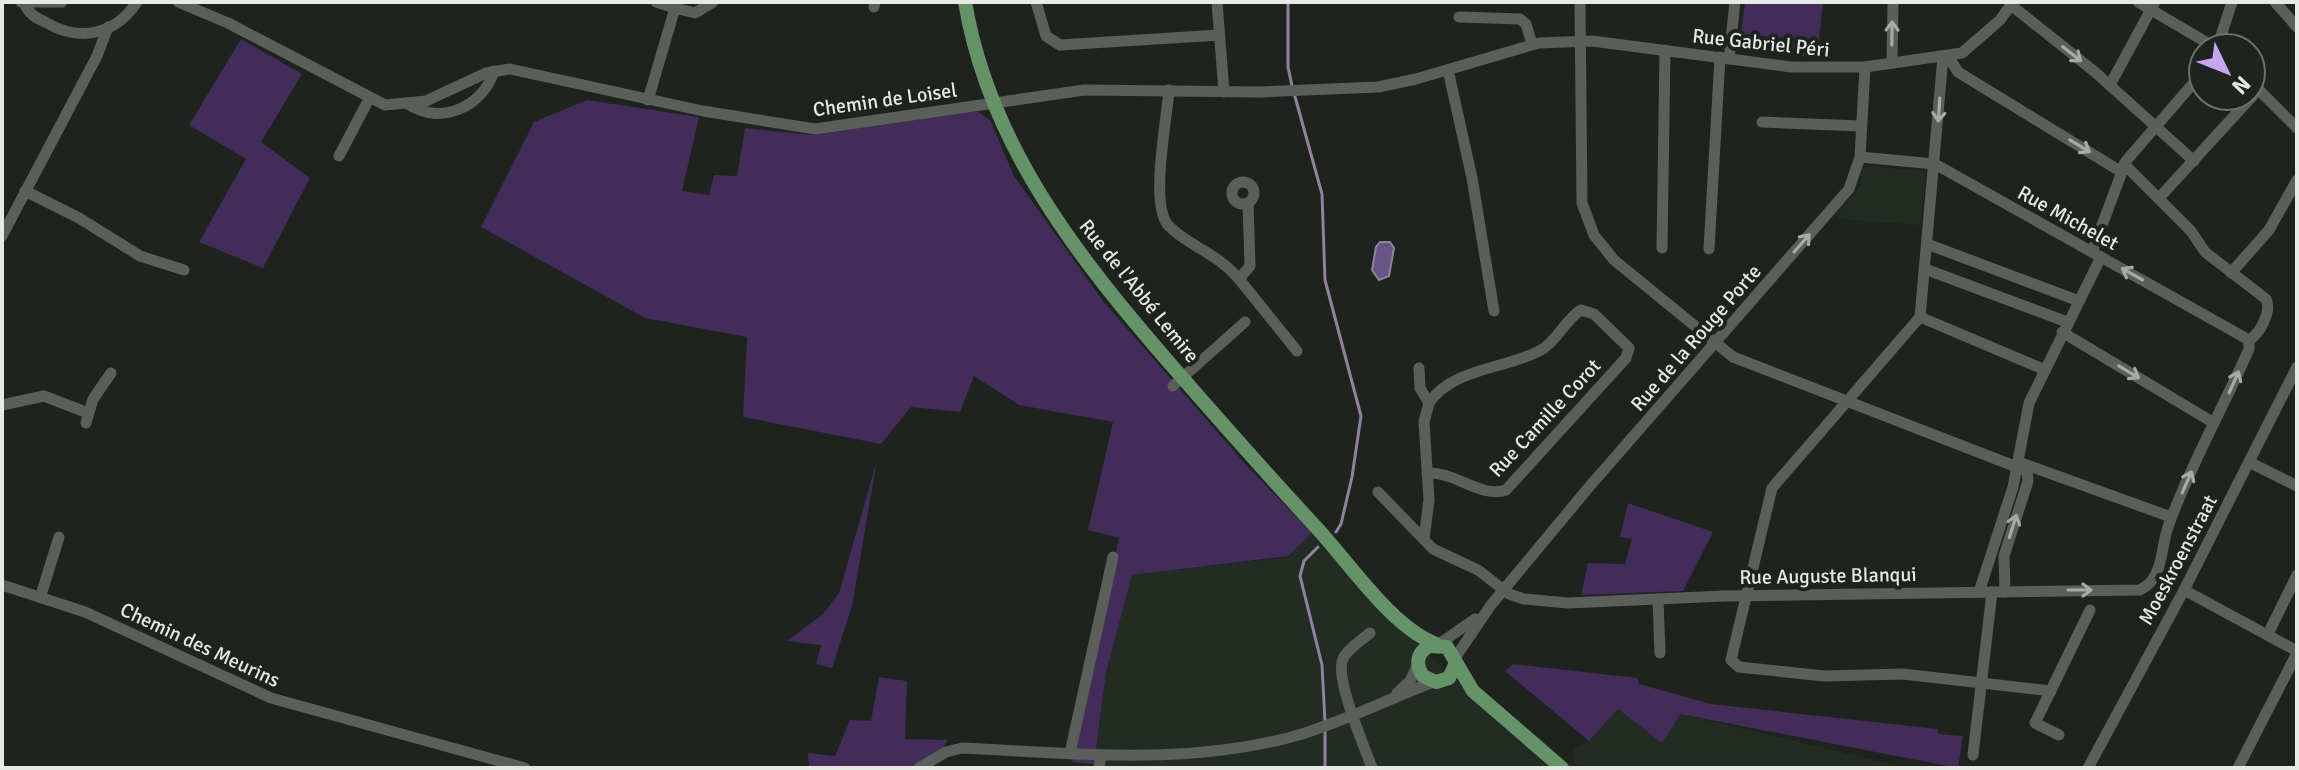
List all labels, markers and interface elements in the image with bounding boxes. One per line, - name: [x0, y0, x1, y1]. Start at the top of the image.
- one-way arrow: [1885, 20, 1900, 47]
- street label: Rue Gabriel Péri: [1691, 23, 1831, 63]
- north arrow: [2187, 32, 2267, 112]
- one-way arrow: [2061, 45, 2082, 62]
- text: N: [2226, 70, 2256, 100]
- street label: Chemin de Loisel: [811, 78, 959, 122]
- one-way arrow: [1931, 96, 1946, 123]
- one-way arrow: [2068, 139, 2091, 155]
- street label: Rue Michelet: [2013, 180, 2123, 256]
- street label: Rue de l'Abbé Lemire: [1073, 214, 1205, 368]
- one-way arrow: [1793, 233, 1811, 253]
- street label: Rue de la Rouge Porte: [1625, 260, 1767, 416]
- one-way arrow: [2120, 266, 2144, 282]
- street label: Rue Camille Corot: [1484, 354, 1606, 482]
- one-way arrow: [2117, 364, 2140, 380]
- one-way arrow: [2228, 370, 2243, 395]
- one-way arrow: [2180, 470, 2195, 495]
- street label: Moeskroenstraat: [2133, 491, 2223, 629]
- one-way arrow: [2007, 514, 2022, 539]
- street label: Rue Auguste Blanqui: [1739, 562, 1917, 590]
- one-way arrow: [2066, 582, 2093, 598]
- street label: Chemin des Meurins: [116, 597, 284, 693]

